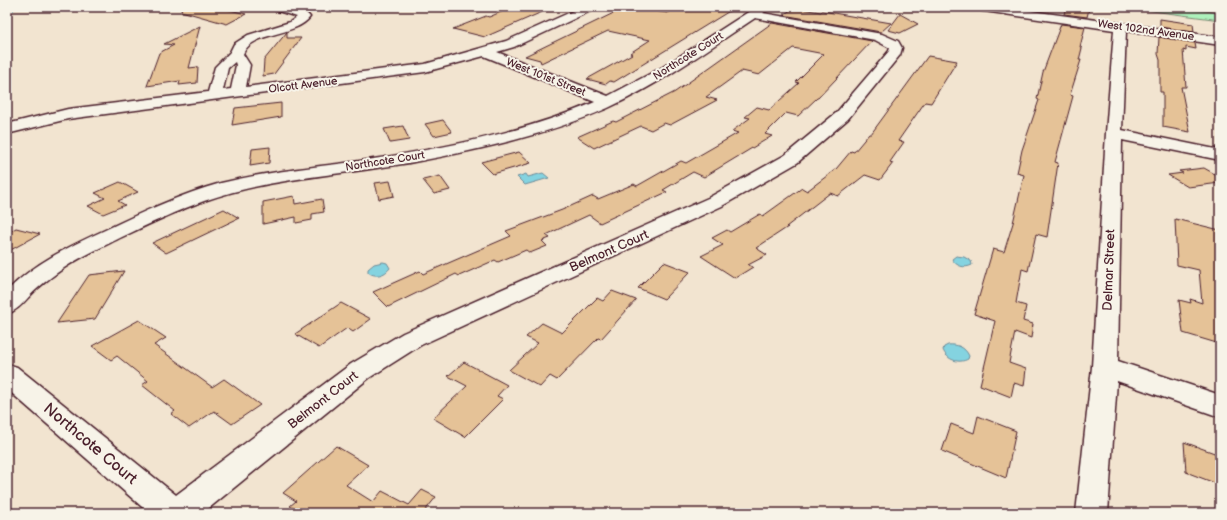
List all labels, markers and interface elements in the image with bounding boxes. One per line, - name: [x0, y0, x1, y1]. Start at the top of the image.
- street label: West 102nd Avenue: [1097, 17, 1196, 43]
- street label: Northcote Court: [651, 29, 726, 83]
- street label: West 101st Street: [504, 55, 588, 99]
- street label: Olcott Avenue: [268, 74, 339, 96]
- street label: Northcote Court: [344, 148, 426, 174]
- street label: Belmont Court: [567, 226, 651, 276]
- street label: Delmar Street: [1100, 229, 1118, 311]
- street label: Belmont Court: [285, 368, 361, 432]
- street label: Northcote Court: [39, 399, 141, 489]

